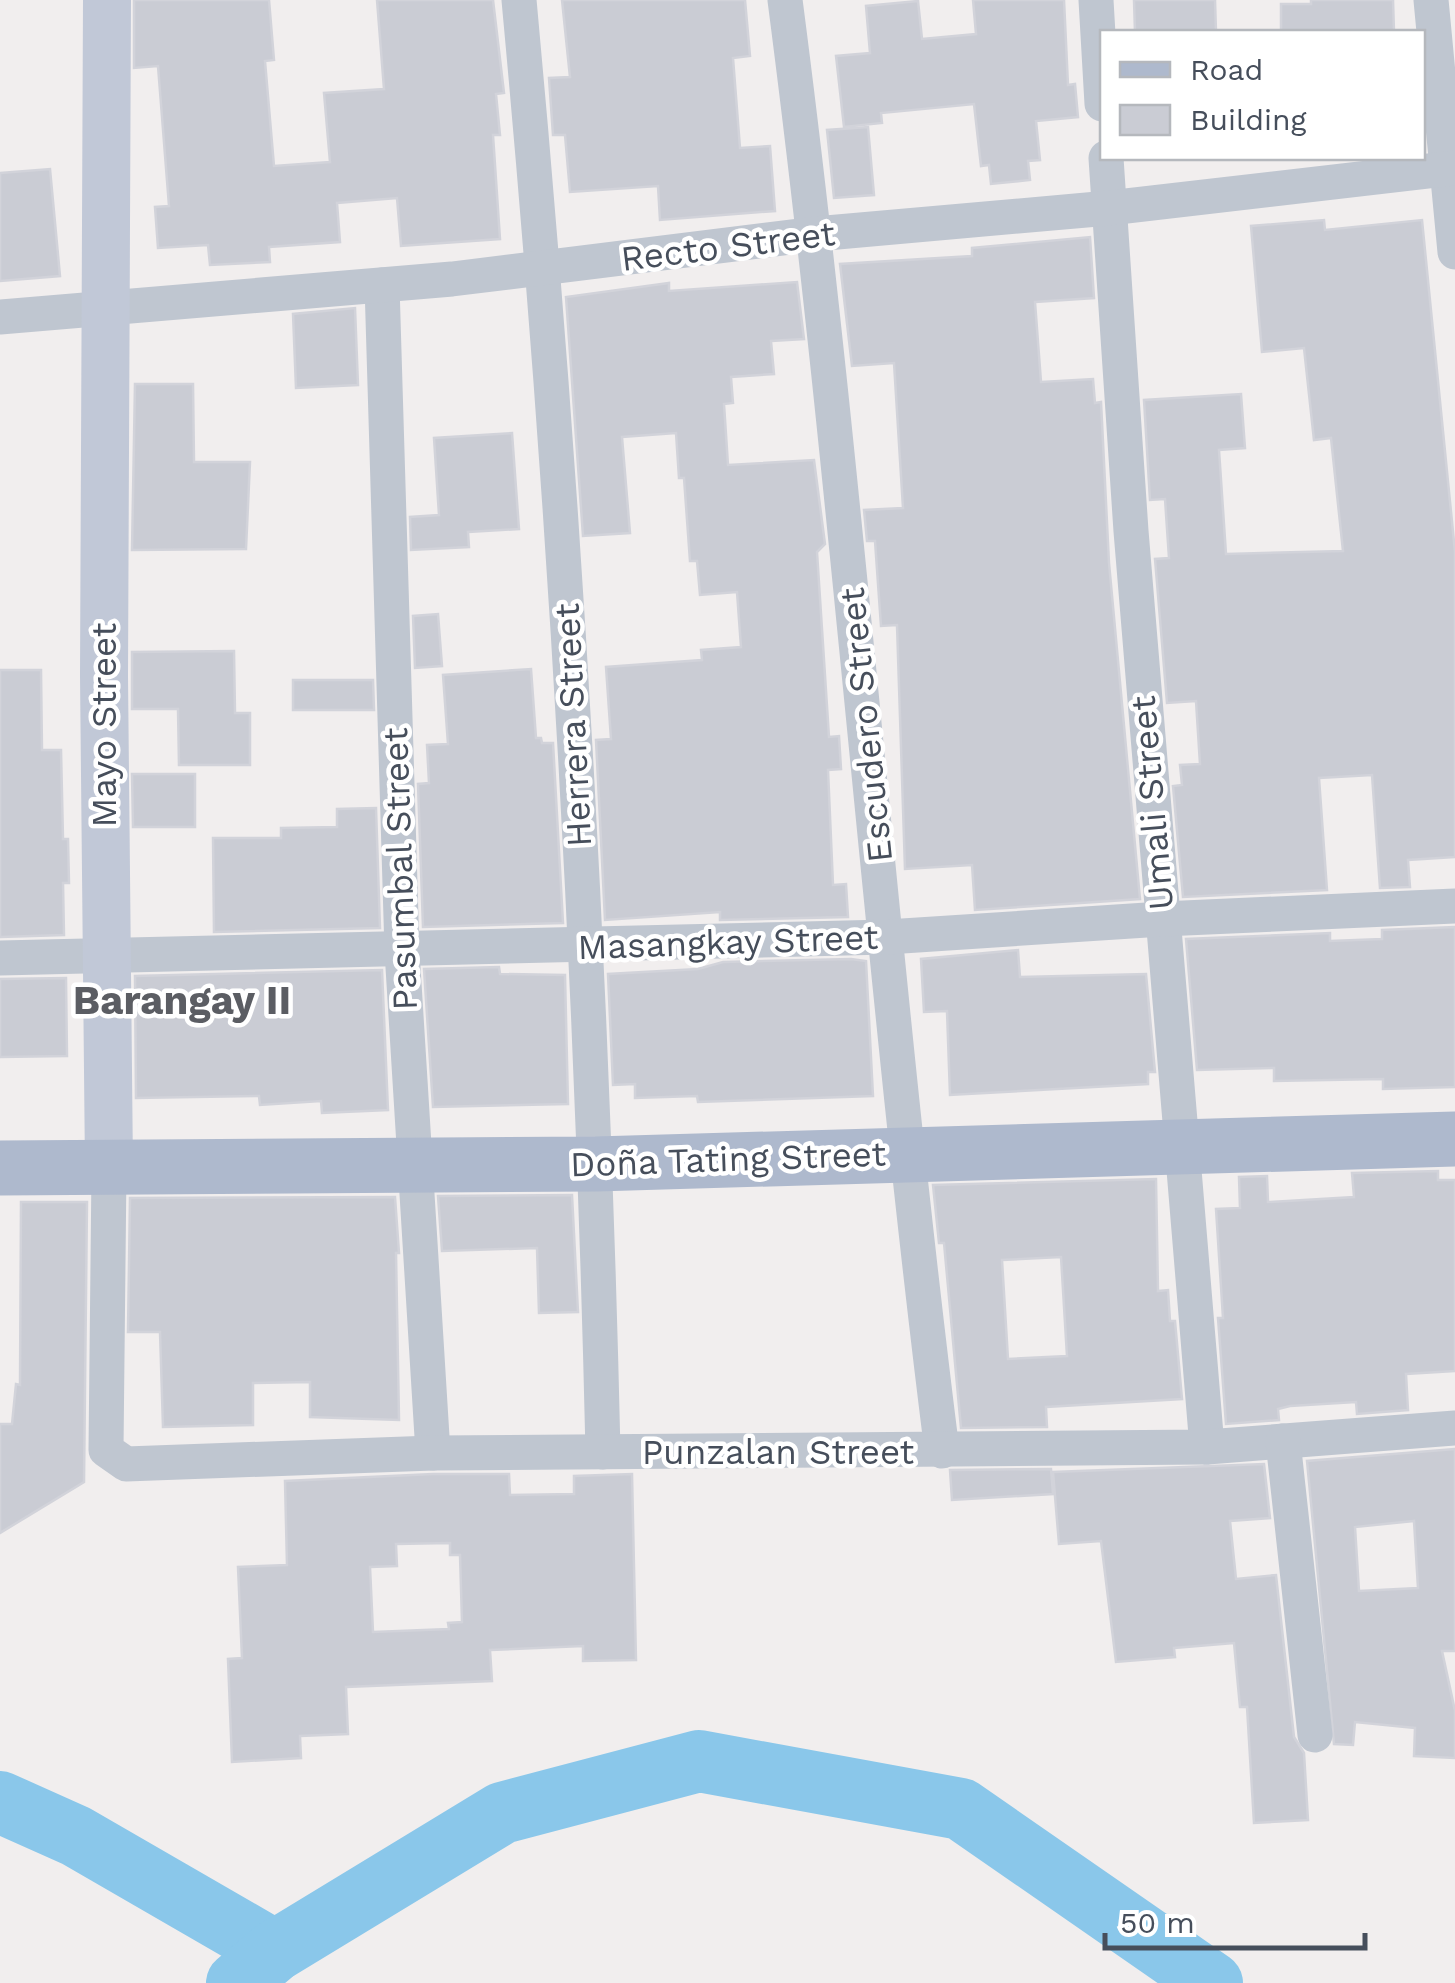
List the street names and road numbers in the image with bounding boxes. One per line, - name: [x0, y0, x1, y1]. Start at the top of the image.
- street label: Recto Street: [619, 212, 838, 280]
- street label: Escudero Street: [831, 585, 901, 865]
- street label: Herrera Street: [546, 602, 600, 848]
- street label: Mayo Street: [83, 622, 125, 827]
- street label: Umali Street: [1122, 694, 1182, 912]
- street label: Pasumbal Street: [374, 726, 426, 1011]
- street label: Masangkay Street: [577, 916, 879, 968]
- street label: Doña Tating Street: [569, 1132, 887, 1186]
- street label: Punzalan Street: [642, 1431, 915, 1473]

